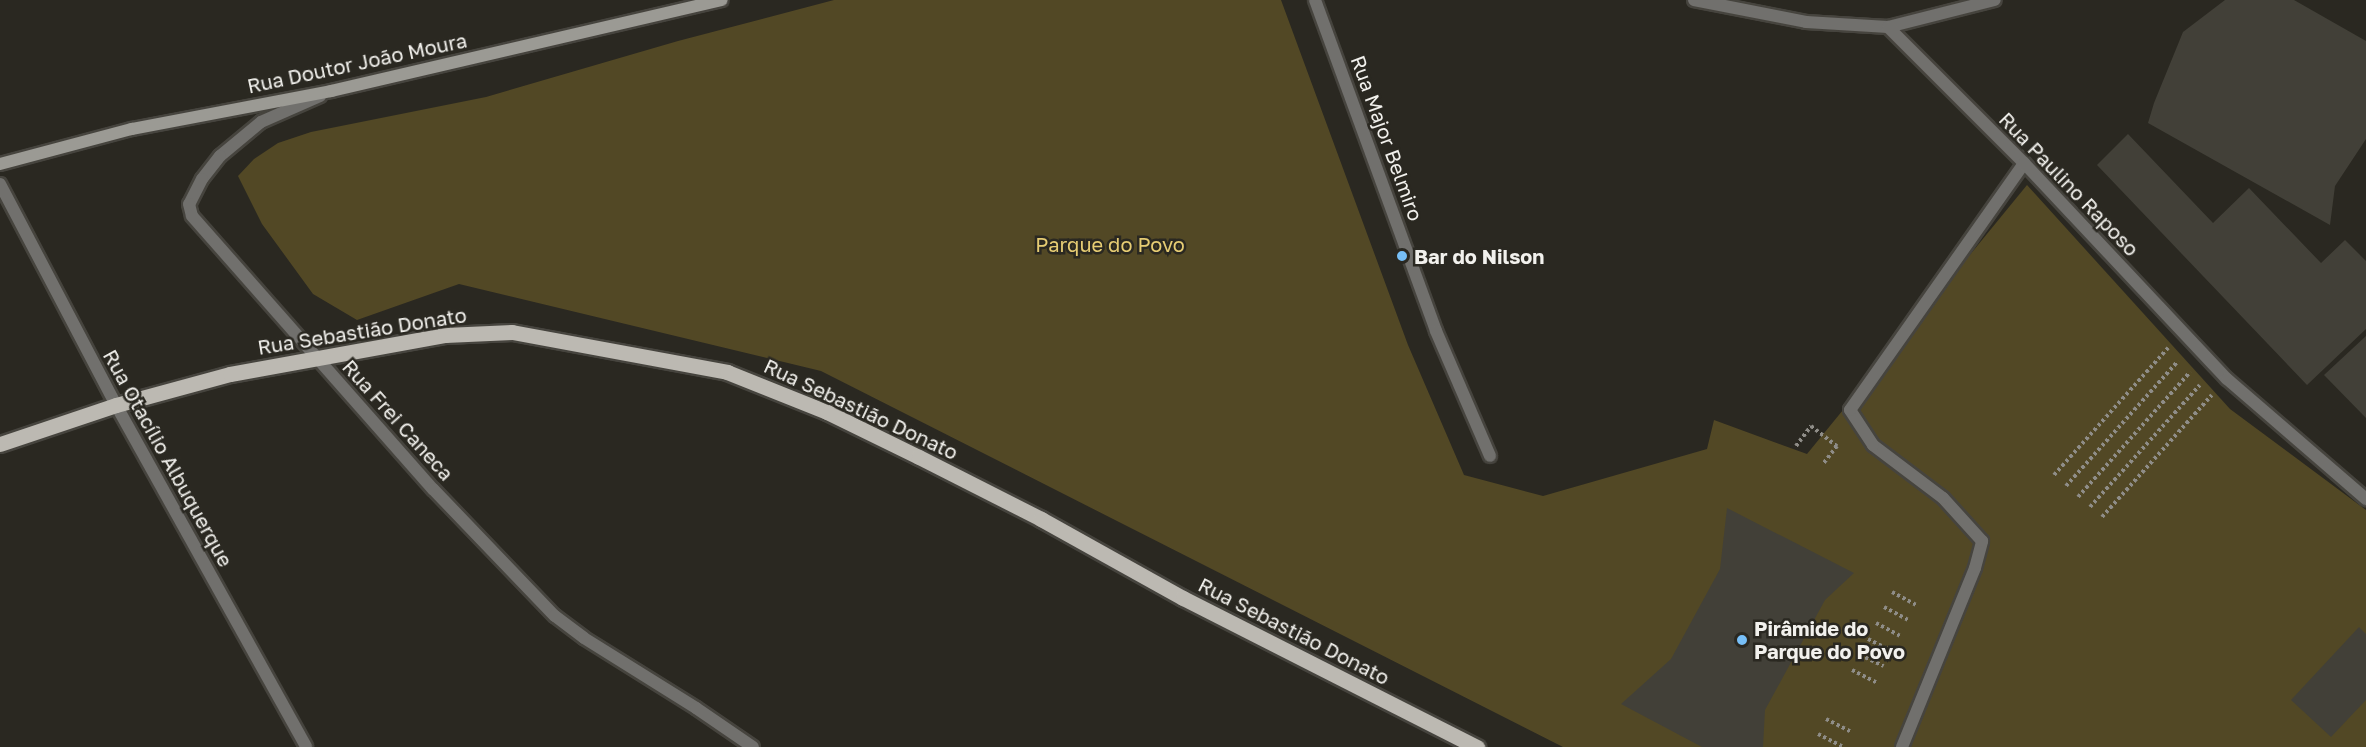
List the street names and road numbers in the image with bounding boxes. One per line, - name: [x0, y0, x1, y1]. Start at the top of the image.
- street label: Rua Doutor João Moura: [245, 28, 469, 98]
- street label: Rua Major Belmiro: [1346, 52, 1428, 224]
- street label: Rua Paulino Raposo: [1994, 107, 2144, 261]
- street label: Rua Sebastião Donato: [256, 303, 468, 359]
- street label: Rua Otacílio Albuquerque: [98, 345, 238, 571]
- street label: Rua Sebastião Donato: [760, 353, 962, 465]
- street label: Rua Frei Caneca: [338, 355, 458, 485]
- street label: Rua Sebastião Donato: [1194, 572, 1394, 690]

